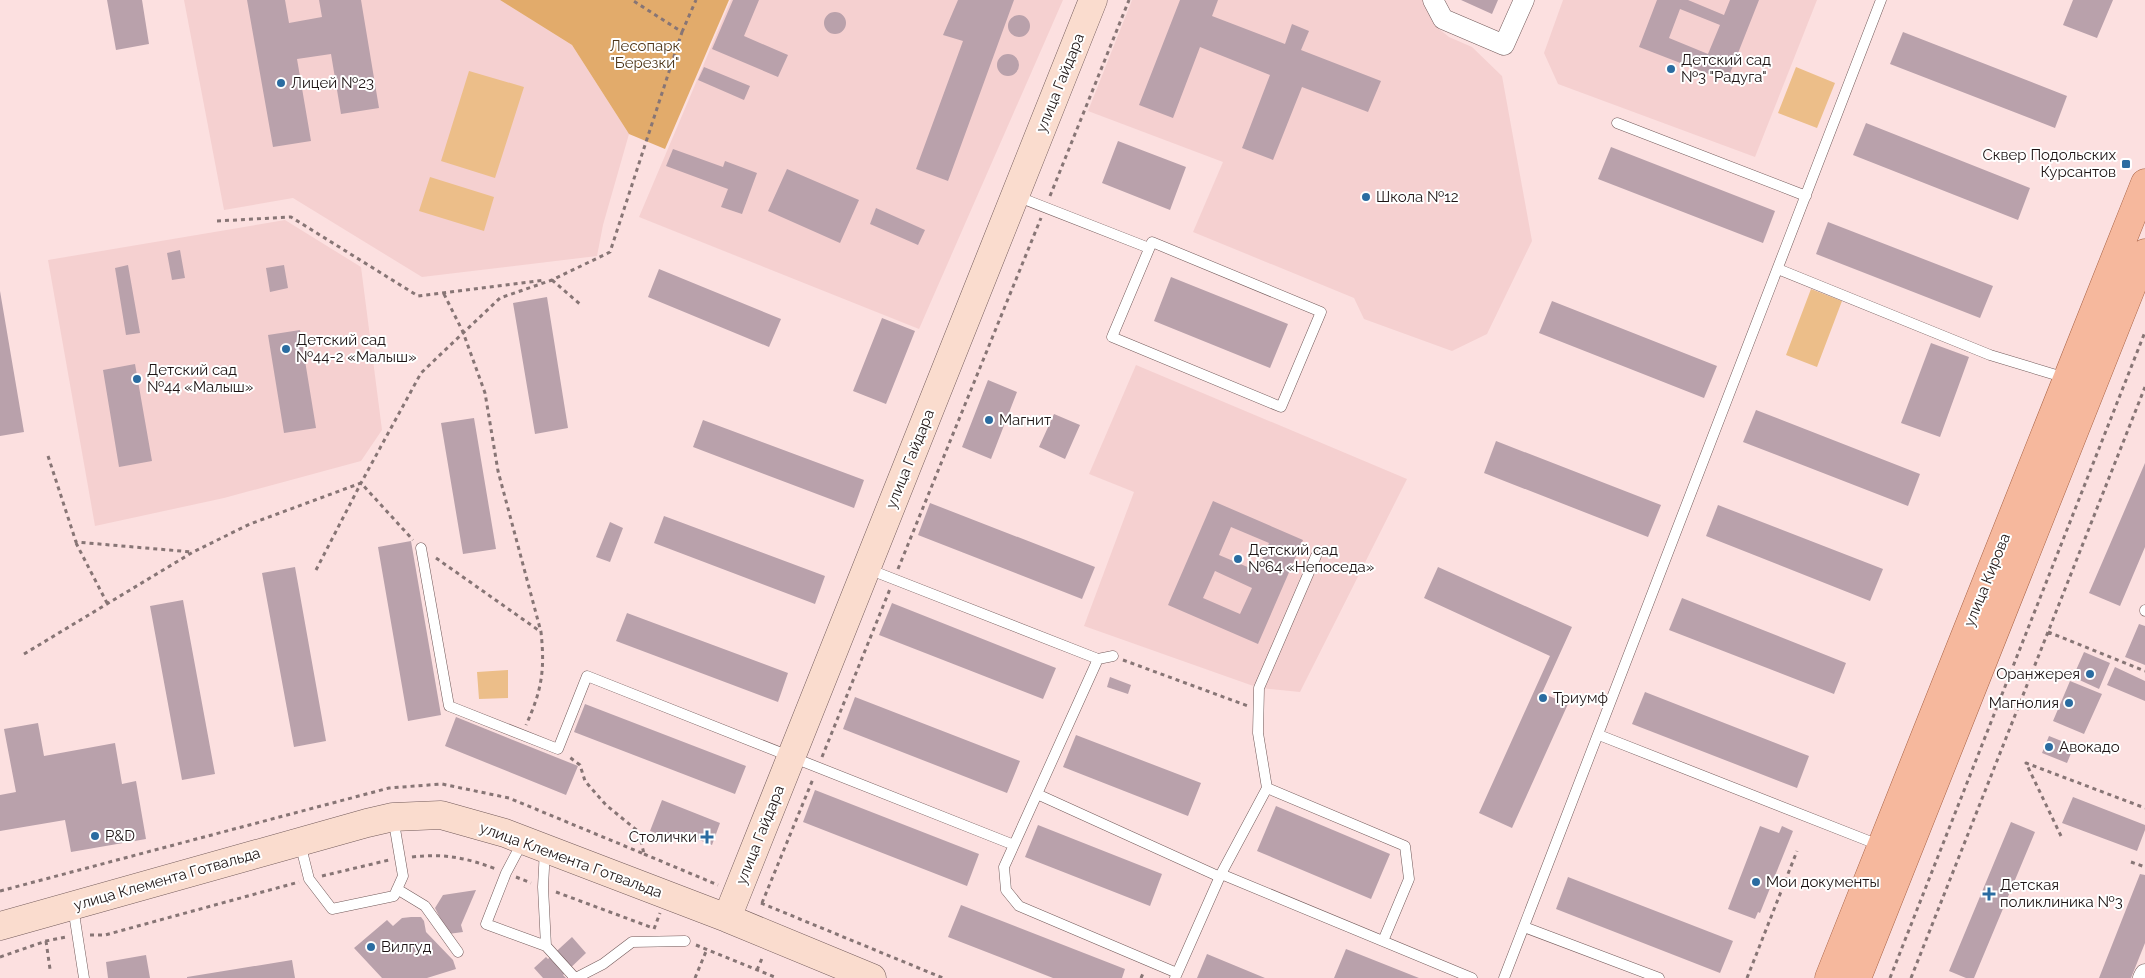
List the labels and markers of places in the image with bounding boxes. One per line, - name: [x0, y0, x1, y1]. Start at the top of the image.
- place label: Детский сад №3 "Радуга": [1681, 51, 1771, 86]
- marker: Детский сад №3 "Радуга": [1665, 63, 1677, 75]
- place label: Лицей №23: [291, 74, 374, 92]
- marker: Лицей №23: [275, 77, 287, 89]
- place label: Сквер Подольских Курсантов: [1982, 146, 2116, 181]
- marker: Сквер Подольских Курсантов: [2120, 158, 2132, 170]
- place label: Школа №12: [1376, 188, 1459, 206]
- marker: Школа №12: [1360, 191, 1372, 203]
- place label: Детский сад №44-2 «Малыш»: [296, 331, 416, 366]
- marker: Детский сад №44-2 «Малыш»: [280, 343, 292, 355]
- place label: Детский сад №44 «Малыш»: [147, 361, 253, 396]
- marker: Детский сад №44 «Малыш»: [131, 373, 143, 385]
- place label: Магнит: [999, 411, 1051, 429]
- marker: Магнит: [983, 414, 995, 426]
- place label: Детский сад №64 «Непоседа»: [1248, 541, 1374, 576]
- marker: Детский сад №64 «Непоседа»: [1232, 553, 1244, 565]
- place label: Оранжерея: [1996, 665, 2080, 683]
- marker: Оранжерея: [2084, 668, 2096, 680]
- place label: Триумф: [1553, 689, 1608, 707]
- marker: Триумф: [1537, 692, 1549, 704]
- place label: Магнолия: [1989, 694, 2059, 712]
- marker: Магнолия: [2063, 697, 2075, 709]
- place label: Авокадо: [2059, 738, 2120, 756]
- marker: Авокадо: [2043, 741, 2055, 753]
- place label: P&D: [105, 827, 135, 845]
- place label: Столички: [629, 828, 697, 846]
- marker: P&D: [89, 830, 101, 842]
- marker: Столички: [701, 831, 713, 843]
- place label: Мои документы: [1766, 873, 1880, 891]
- marker: Мои документы: [1750, 876, 1762, 888]
- place label: Детская поликлиника №3: [2000, 876, 2123, 911]
- marker: Детская поликлиника №3: [1982, 887, 1996, 901]
- place label: Вилгуд: [381, 938, 432, 956]
- marker: Вилгуд: [365, 941, 377, 953]

